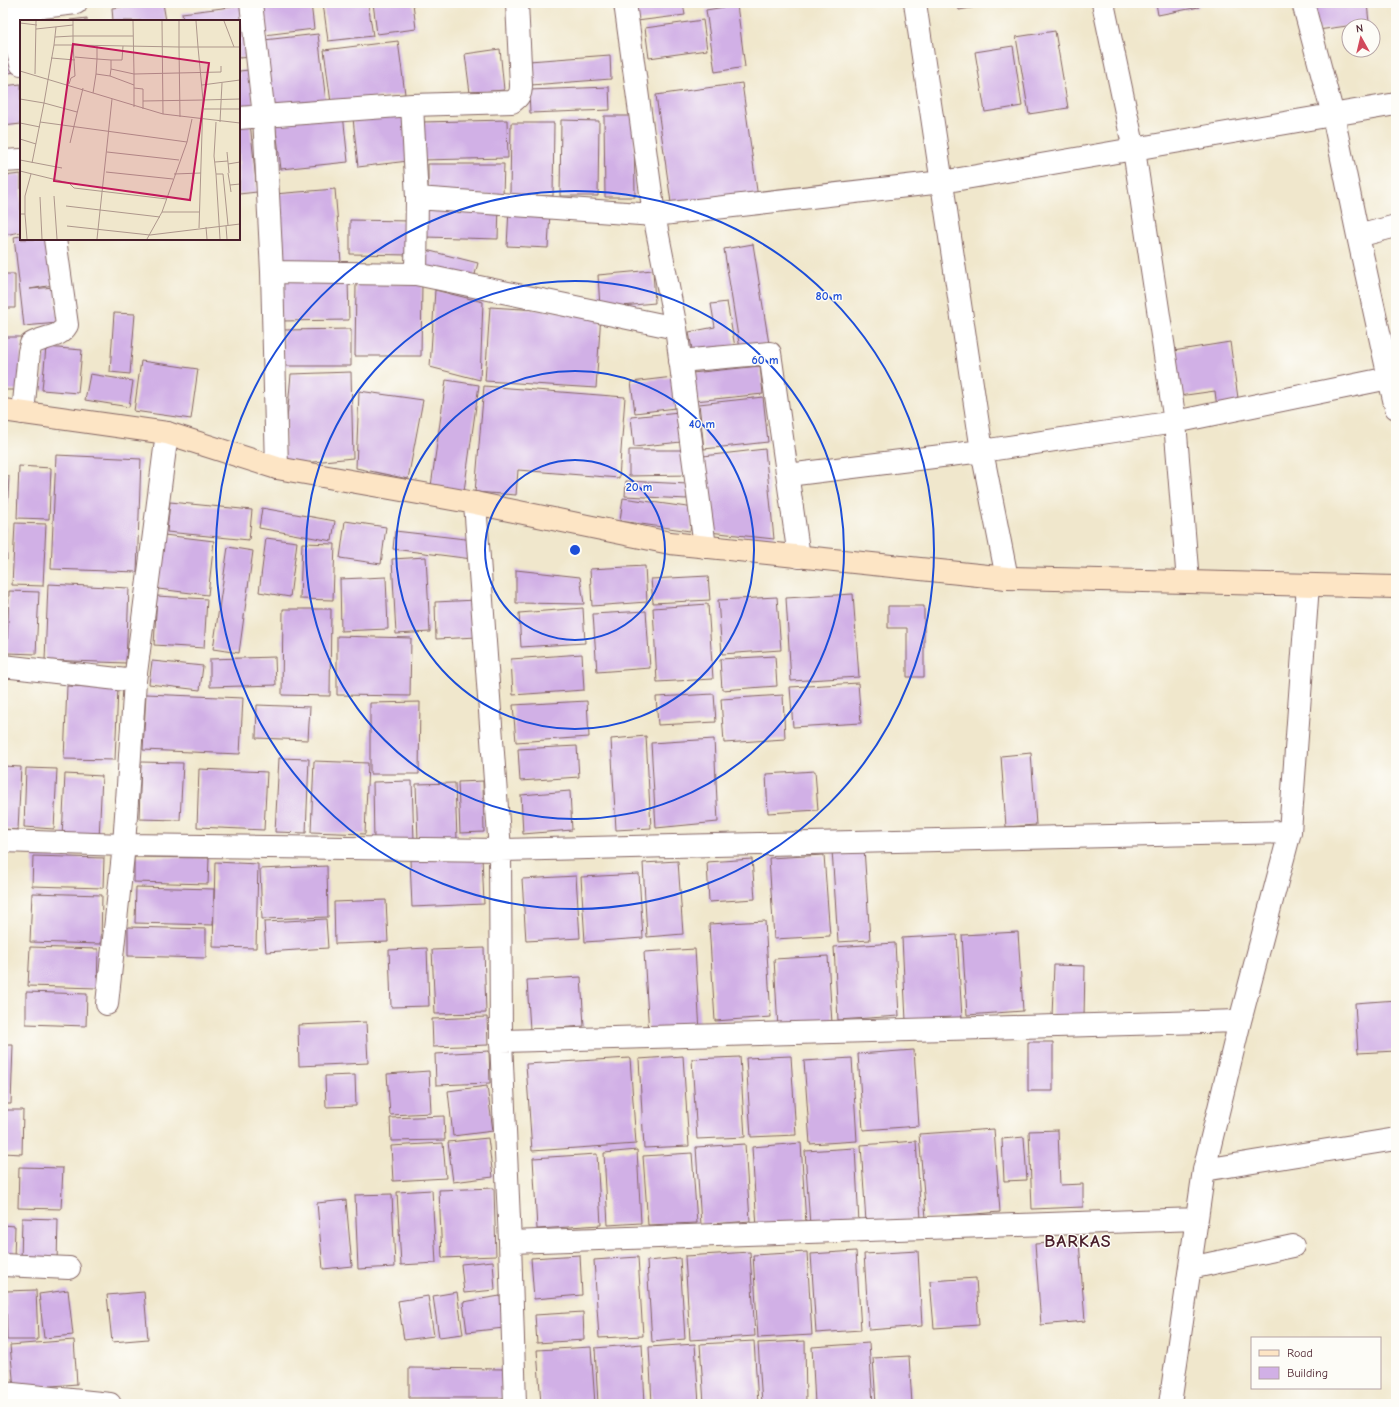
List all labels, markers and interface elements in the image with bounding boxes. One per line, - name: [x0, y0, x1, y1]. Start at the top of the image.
- north arrow: [1341, 18, 1381, 58]
- inset map: [20, 20, 240, 240]
- text: N: [1355, 22, 1364, 36]
- text: 80 m: [816, 289, 842, 303]
- text: 60 m: [752, 353, 778, 367]
- text: 40 m: [689, 417, 715, 431]
- text: 20 m: [626, 480, 652, 494]
- centre of rings: [568, 543, 582, 557]
- district label: BARKAS: [1044, 1231, 1112, 1252]
- legend: [1251, 1337, 1381, 1389]
- text: Road: [1287, 1346, 1313, 1360]
- text: Building: [1287, 1366, 1328, 1380]

